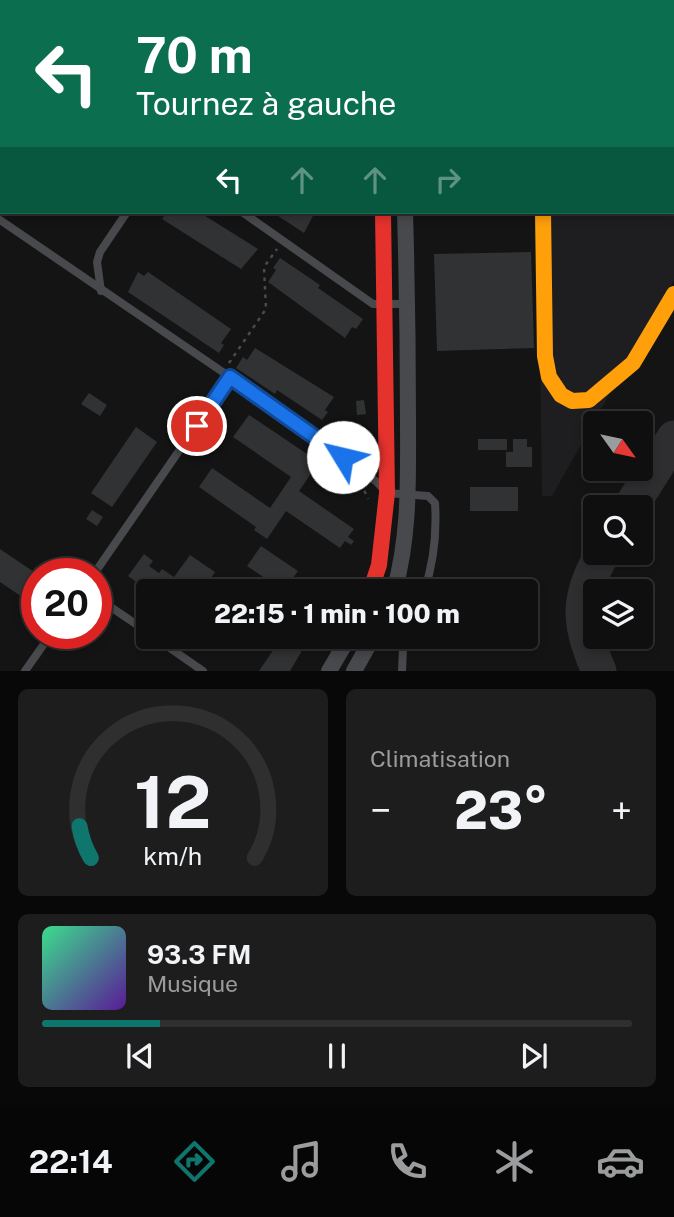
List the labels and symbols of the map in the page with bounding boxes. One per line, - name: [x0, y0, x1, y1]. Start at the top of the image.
- pin: [167, 396, 227, 456]
- north arrow: [583, 411, 653, 481]
- position arrow: [306, 420, 380, 494]
- speed limit sign: 20: [21, 558, 112, 649]

